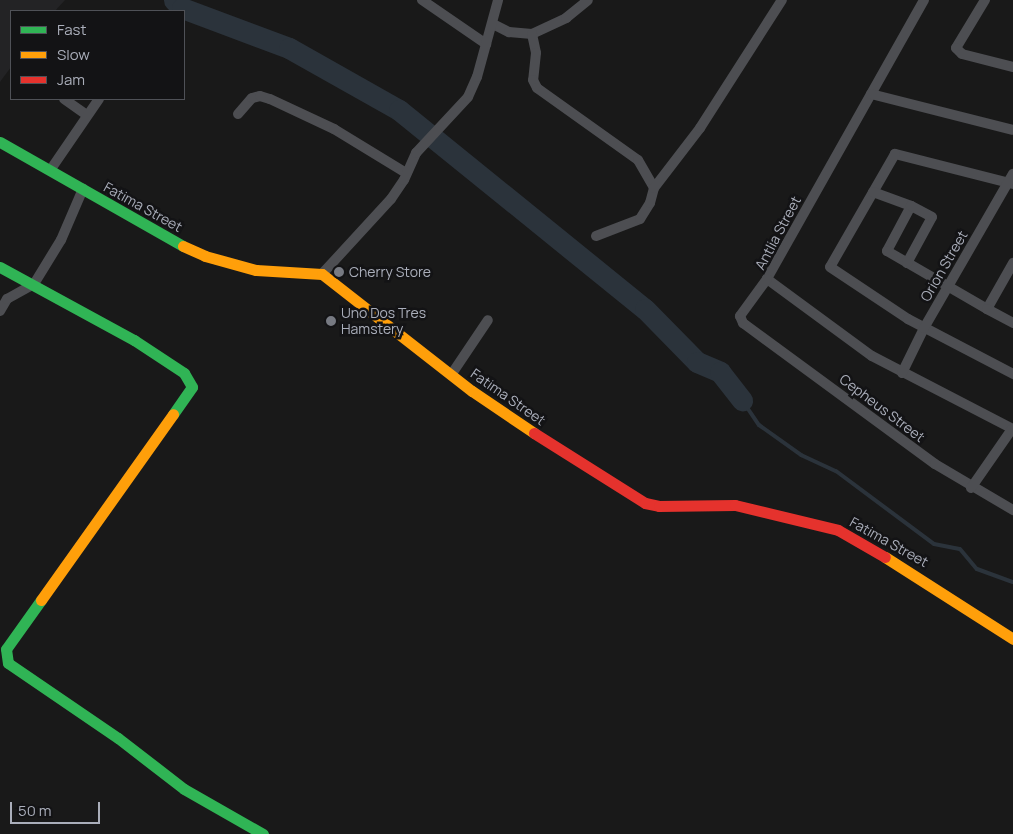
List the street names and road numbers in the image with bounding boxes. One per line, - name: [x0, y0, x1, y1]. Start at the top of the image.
- street label: Fatima Street: [101, 179, 185, 235]
- street label: Antlia Street: [752, 193, 804, 273]
- street label: Orion Street: [917, 228, 971, 304]
- street label: Fatima Street: [468, 365, 548, 429]
- street label: Cepheus Street: [836, 370, 928, 446]
- street label: Fatima Street: [847, 514, 931, 570]

